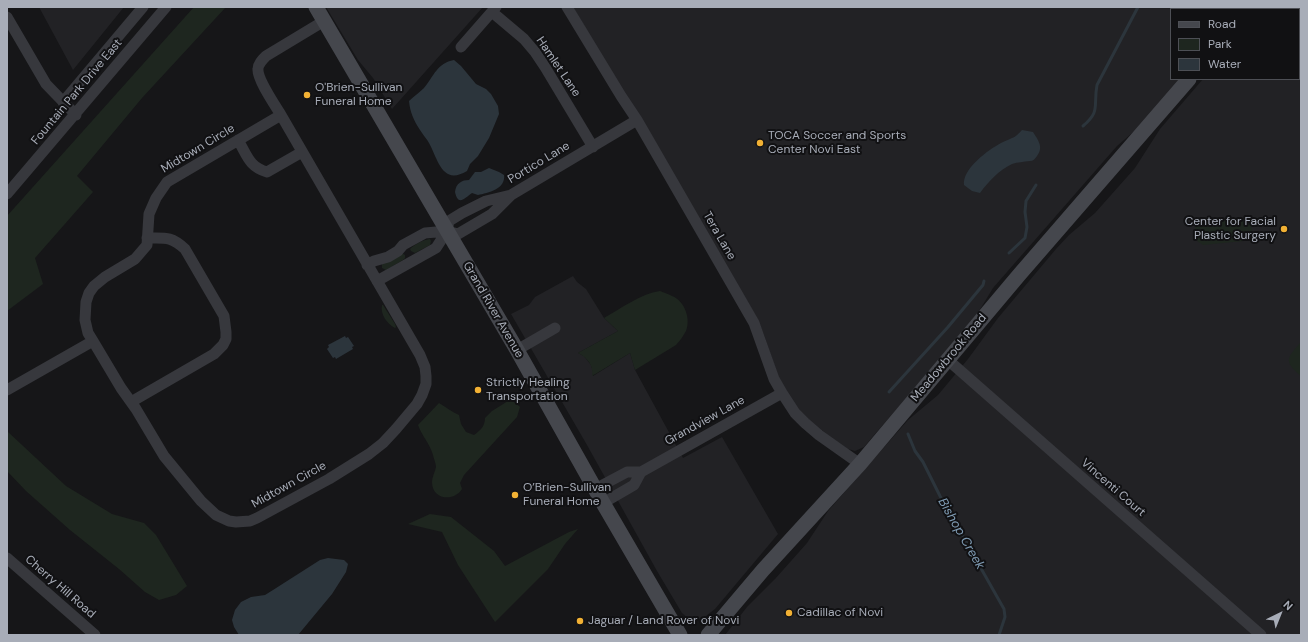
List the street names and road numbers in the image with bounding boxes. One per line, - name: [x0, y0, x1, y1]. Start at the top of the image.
- street label: Hamlet Lane: [533, 34, 583, 100]
- street label: Fountain Park Drive East: [29, 36, 125, 148]
- street label: Midtown Circle: [159, 121, 237, 177]
- street label: Portico Lane: [506, 139, 572, 187]
- street label: Tera Lane: [699, 209, 739, 263]
- street label: Grand River Avenue: [460, 259, 526, 361]
- street label: Meadowbrook Road: [908, 311, 990, 405]
- street label: Grandview Lane: [663, 393, 747, 449]
- street label: Vincenti Court: [1078, 456, 1148, 520]
- street label: Midtown Circle: [249, 459, 329, 511]
- street label: Cherry Hill Road: [22, 553, 98, 621]

